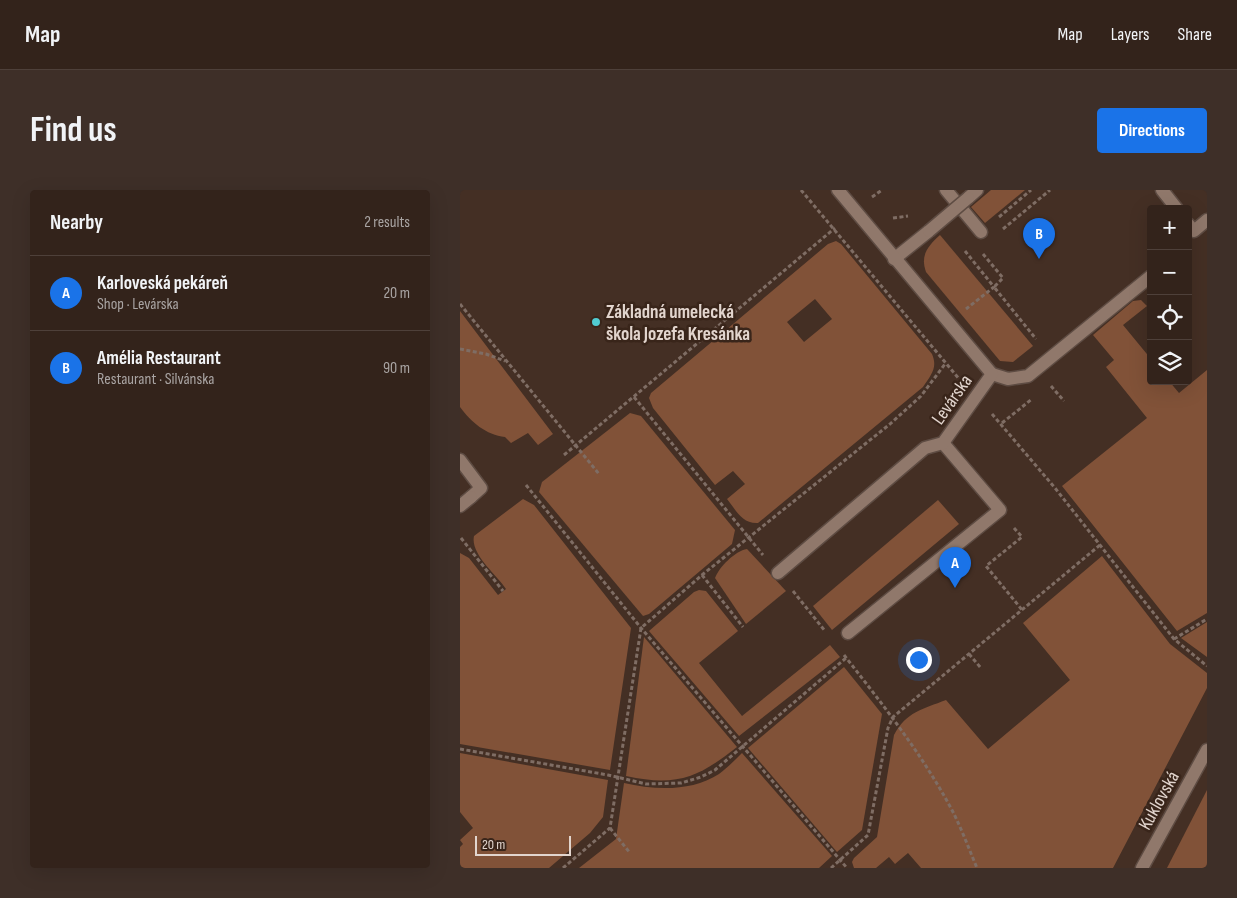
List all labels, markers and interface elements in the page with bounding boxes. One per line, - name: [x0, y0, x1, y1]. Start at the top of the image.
- text: Map: [25, 20, 60, 49]
- text: Map: [1058, 24, 1083, 45]
- text: Layers: [1111, 24, 1150, 45]
- text: Share: [1178, 24, 1212, 45]
- button: Directions: [1097, 108, 1207, 153]
- text: Find us: [30, 109, 117, 152]
- map controls: [1147, 205, 1192, 385]
- button: +: [1147, 205, 1192, 250]
- text: Nearby: [50, 210, 103, 235]
- text: 2 results: [364, 213, 410, 232]
- pin: B: [1023, 218, 1055, 259]
- button: −: [1147, 250, 1192, 295]
- text: Karloveská pekáreň: [97, 272, 228, 295]
- text: A: [62, 284, 70, 303]
- text: 20 m: [383, 284, 410, 303]
- text: Shop · Levárska: [97, 295, 179, 314]
- button: locate: [1147, 295, 1192, 340]
- place label: Základná umelecká škola Jozefa Kresánka: [606, 301, 750, 346]
- marker: Základná umelecká škola Jozefa Kresánka: [590, 316, 602, 328]
- button: layers: [1147, 340, 1192, 385]
- text: Amélia Restaurant: [97, 347, 221, 370]
- text: B: [62, 359, 70, 378]
- text: 90 m: [383, 359, 410, 378]
- text: Restaurant · Silvánska: [97, 370, 214, 389]
- street label: Levárska: [927, 371, 978, 429]
- pin: A: [939, 547, 971, 588]
- your location: [906, 647, 932, 673]
- street label: Kuklovská: [1134, 767, 1185, 834]
- scale bar: [475, 833, 571, 856]
- text: 20 m: [482, 836, 505, 853]

